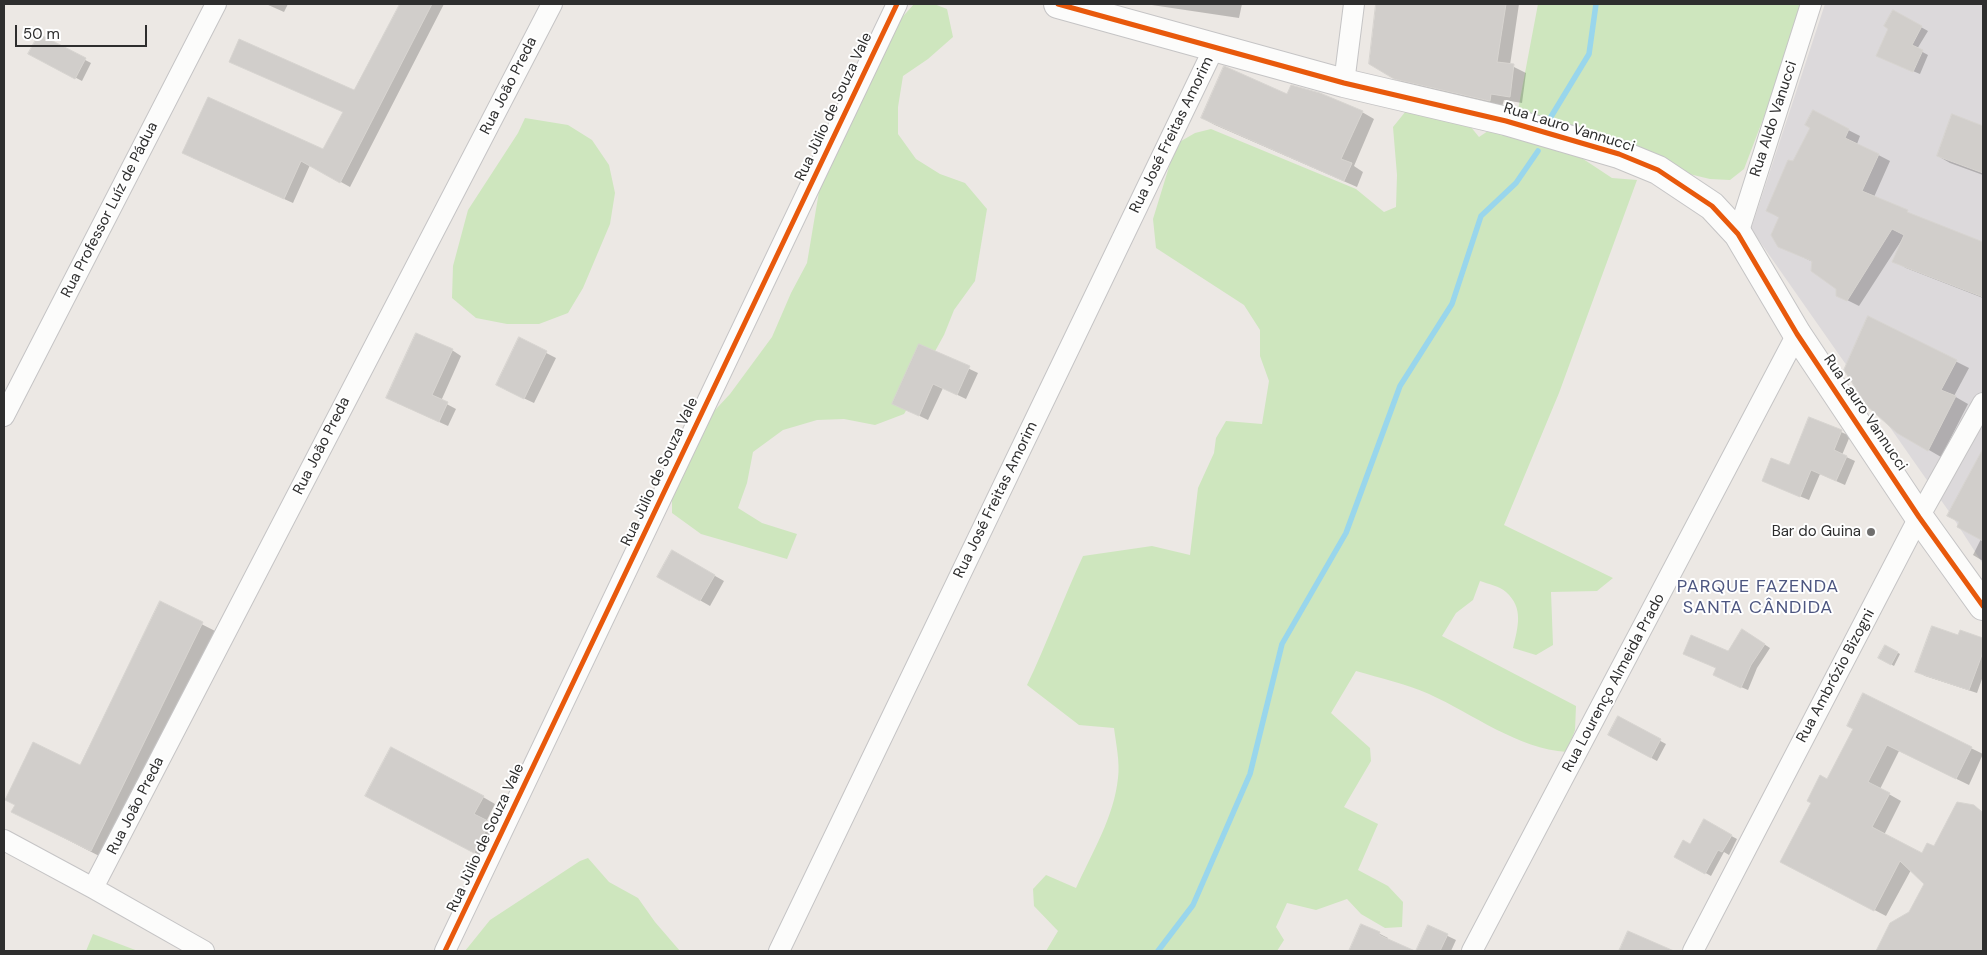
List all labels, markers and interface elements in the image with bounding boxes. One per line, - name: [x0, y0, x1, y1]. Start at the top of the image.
- scale bar: [18, 15, 150, 47]
- text: 50 m: [23, 24, 60, 44]
- street label: Rua Jùlio de Souza Vale: [792, 30, 876, 184]
- street label: Rua João Preda: [477, 34, 541, 138]
- street label: Rua José Freitas Amorim: [1126, 54, 1218, 216]
- street label: Rua Aldo Vanucci: [1747, 59, 1801, 179]
- street label: Rua Lauro Vannucci: [1501, 99, 1637, 157]
- street label: Rua Professor Luíz de Pádua: [58, 119, 162, 301]
- street label: Rua Lauro Vannucci: [1819, 351, 1911, 475]
- street label: Rua João Preda: [290, 394, 354, 498]
- street label: Rua Jùlio de Souza Vale: [618, 395, 702, 549]
- street label: Rua José Freitas Amorim: [950, 419, 1042, 581]
- place label: Bar do Guina: [1772, 523, 1861, 541]
- marker: Bar do Guina: [1865, 526, 1877, 538]
- district label: PARQUE FAZENDA SANTA CÂNDIDA: [1675, 576, 1841, 618]
- street label: Rua Lourenço Almeida Prado: [1559, 591, 1669, 775]
- street label: Rua Ambrózio Bizogni: [1793, 606, 1879, 746]
- street label: Rua João Preda: [104, 754, 168, 858]
- street label: Rua Jùlio de Souza Vale: [444, 761, 528, 915]

